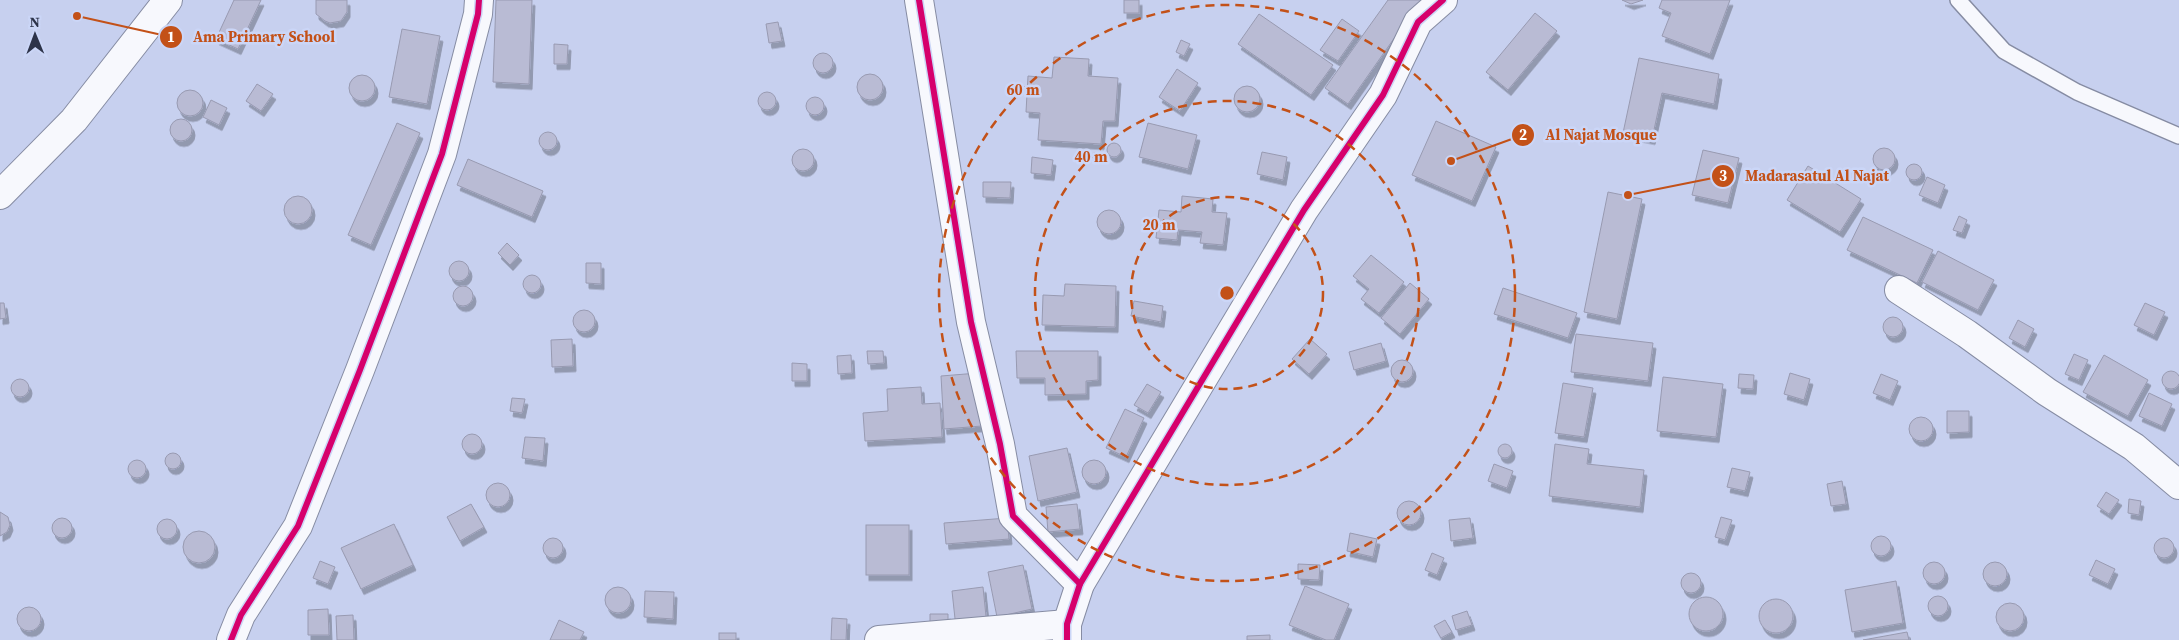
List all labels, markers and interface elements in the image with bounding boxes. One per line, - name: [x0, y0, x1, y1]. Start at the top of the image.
- north arrow: [10, 10, 60, 60]
- text: N: [29, 12, 40, 32]
- callout: Ama Primary School: [158, 22, 345, 52]
- text: 1: [167, 26, 175, 47]
- text: Ama Primary School: [193, 26, 335, 47]
- text: 60 m: [1006, 79, 1040, 100]
- callout: Al Najat Mosque: [1510, 120, 1666, 150]
- text: 2: [1519, 124, 1527, 145]
- text: Al Najat Mosque: [1545, 124, 1657, 145]
- text: 40 m: [1074, 146, 1108, 167]
- callout: Madarasatul Al Najat: [1710, 161, 1899, 191]
- text: 3: [1719, 165, 1727, 186]
- text: Madarasatul Al Najat: [1745, 165, 1890, 186]
- text: 20 m: [1142, 214, 1176, 235]
- centre of rings: [1218, 284, 1236, 302]

